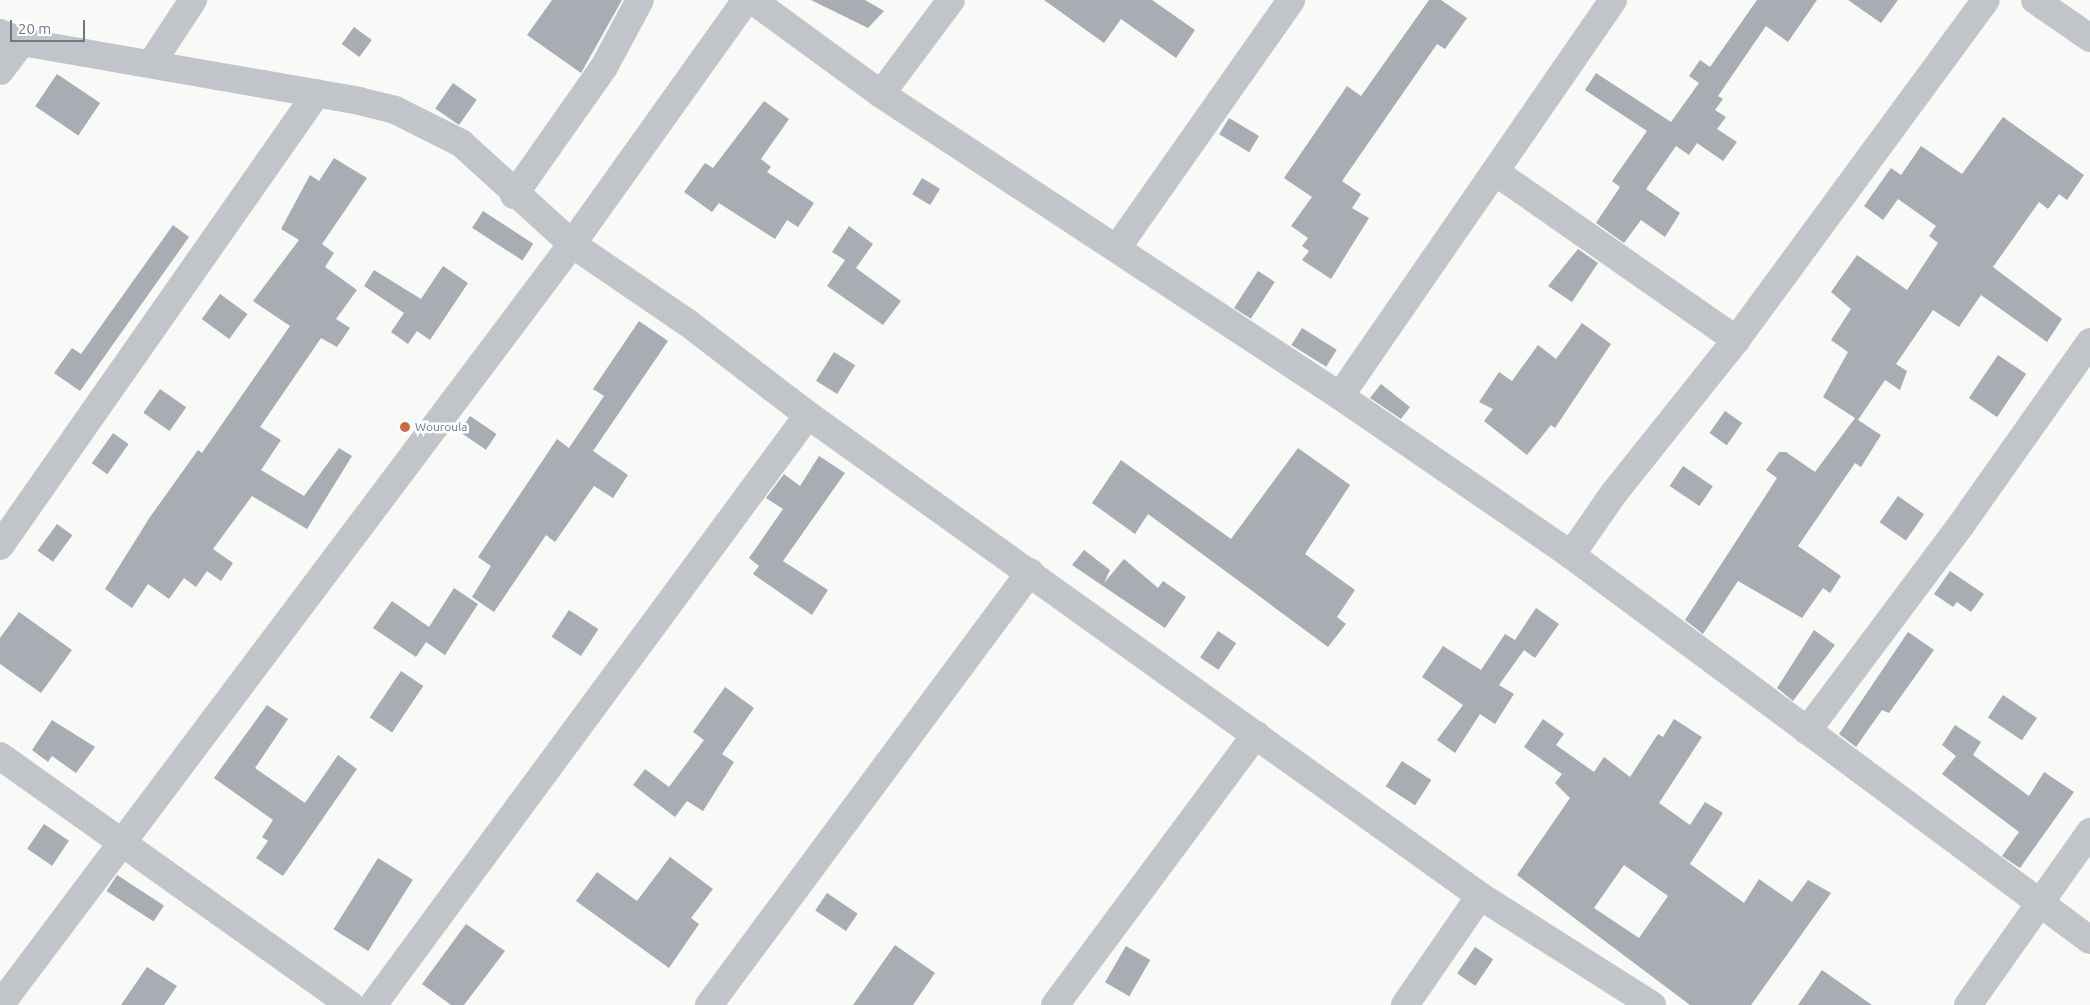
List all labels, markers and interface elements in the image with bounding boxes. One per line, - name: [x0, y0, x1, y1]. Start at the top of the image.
- scale bar: [12, 10, 88, 42]
- text: 20 m: [18, 20, 51, 37]
- place label: Wouroula: [415, 420, 468, 434]
- marker: Wouroula: [399, 421, 411, 433]

